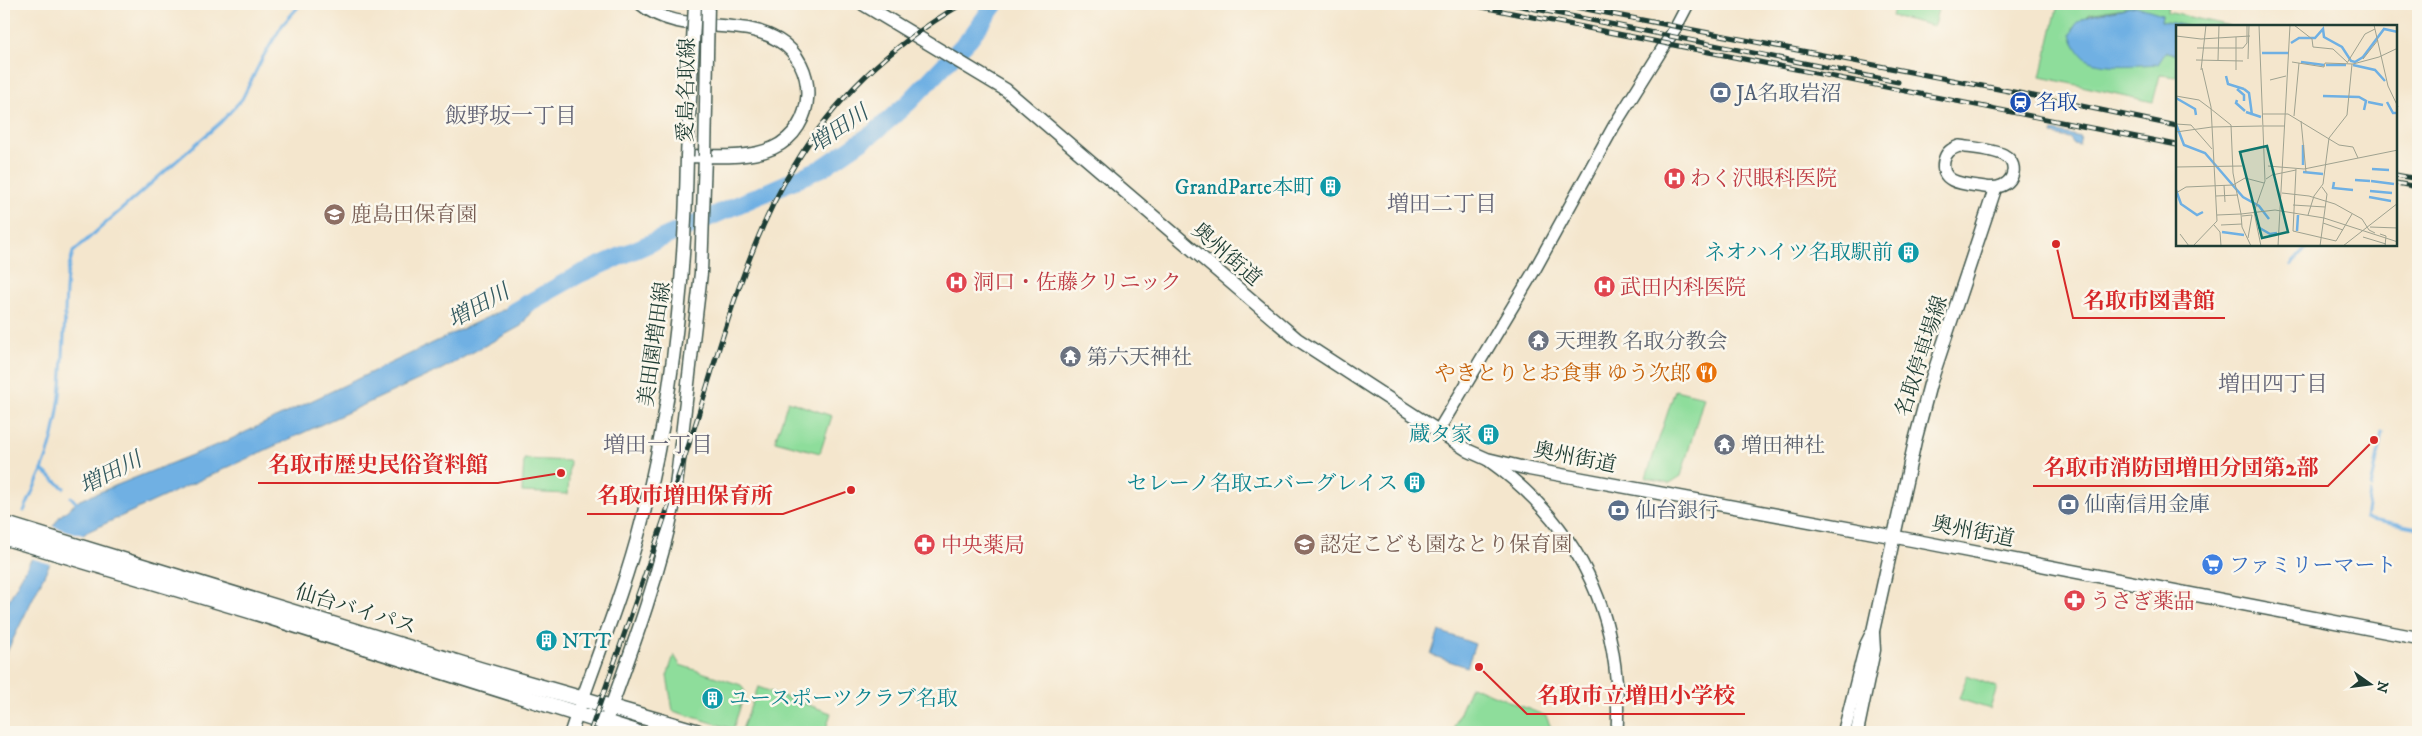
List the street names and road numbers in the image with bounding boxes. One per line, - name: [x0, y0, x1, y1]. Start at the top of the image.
- street label: 愛島名取線: [673, 37, 701, 143]
- street label: 奥州街道: [1186, 217, 1267, 292]
- street label: 美田園増田線: [633, 280, 677, 408]
- street label: 名取停車場線: [1890, 292, 1954, 420]
- street label: 奥州街道: [1531, 437, 1619, 479]
- street label: 奥州街道: [1929, 511, 2017, 553]
- street label: 仙台バイパス: [292, 579, 420, 641]

